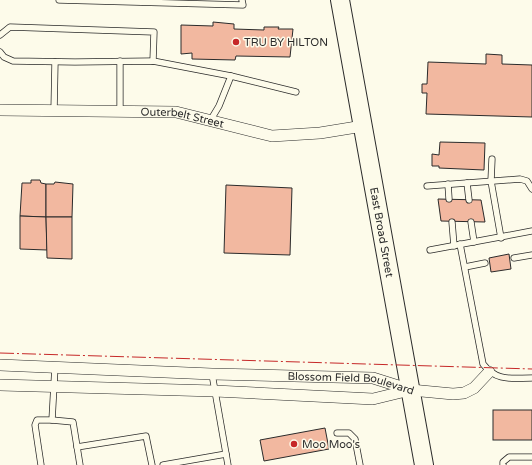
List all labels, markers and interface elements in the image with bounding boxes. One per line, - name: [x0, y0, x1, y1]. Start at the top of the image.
- place label: TRU BY HILTON: [244, 36, 328, 49]
- marker: TRU BY HILTON: [231, 37, 241, 47]
- street label: Outerbelt Street: [141, 105, 225, 130]
- street label: East Broad Street: [367, 186, 396, 278]
- street label: Blossom Field Boulevard: [287, 369, 416, 397]
- place label: Moo Moo's: [302, 438, 360, 451]
- marker: Moo Moo's: [289, 439, 299, 449]

